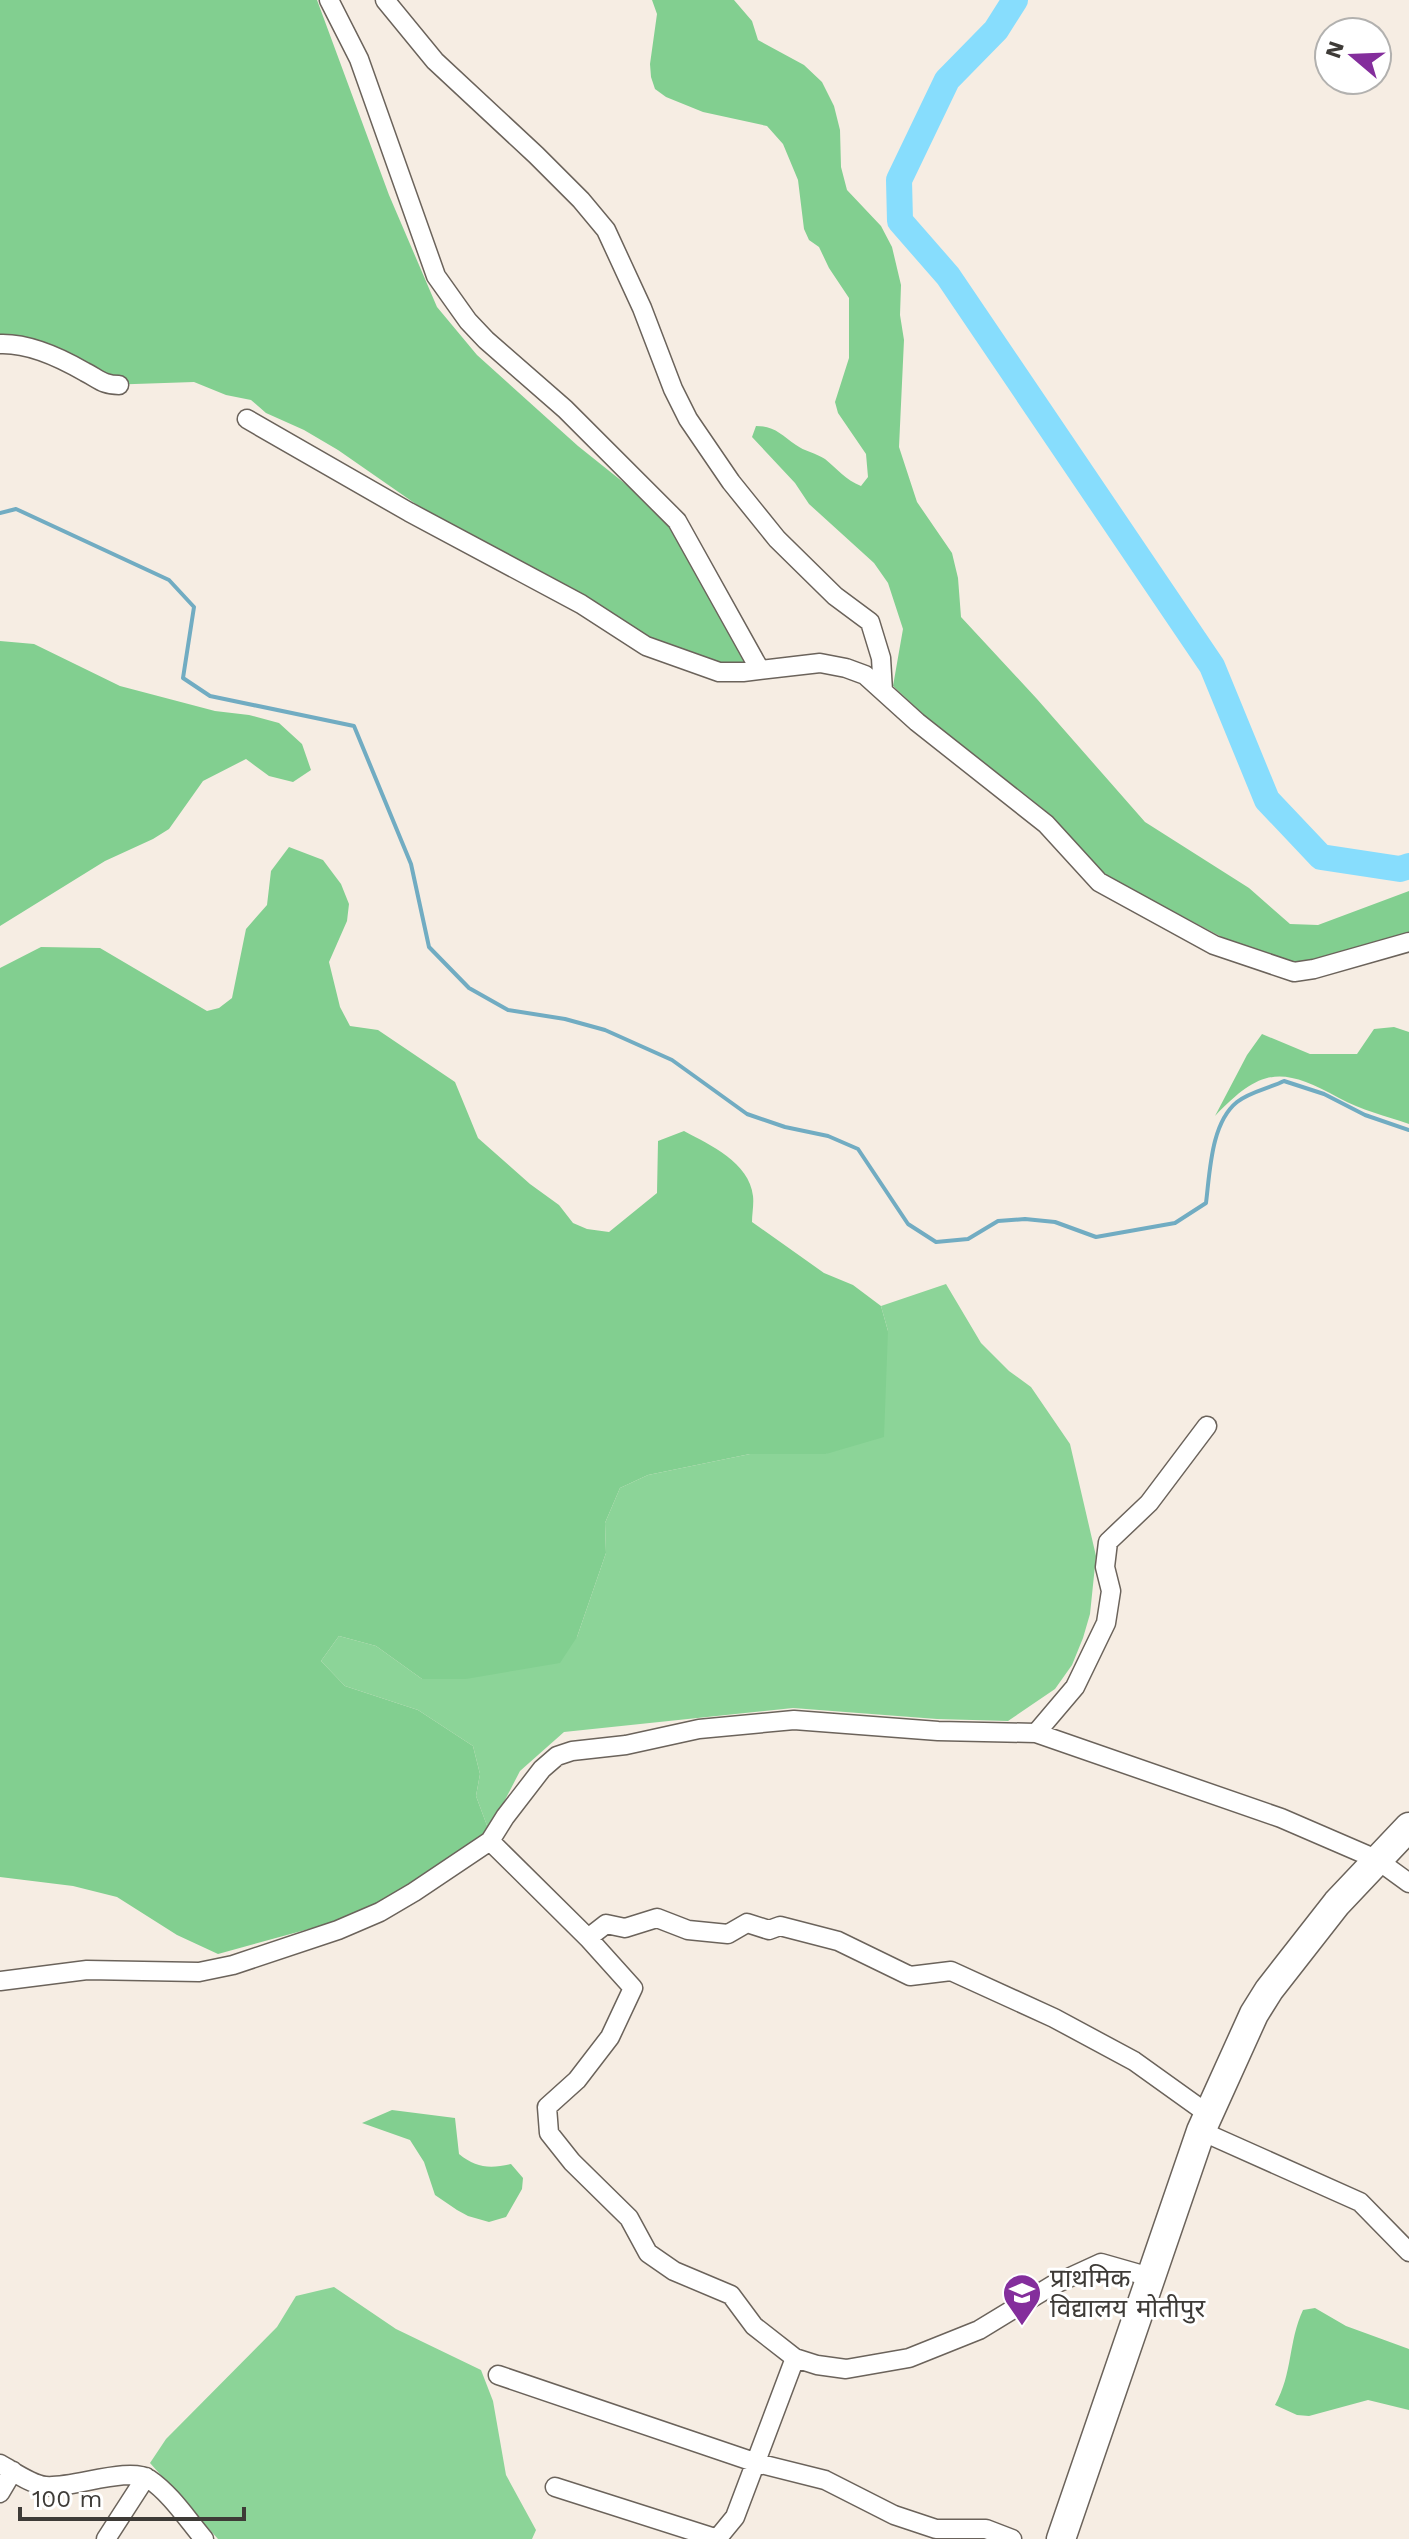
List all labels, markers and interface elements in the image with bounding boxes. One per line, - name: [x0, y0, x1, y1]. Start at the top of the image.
- north arrow: [1313, 16, 1393, 96]
- text: N: [1320, 38, 1349, 61]
- place label: प्राथमिक विद्यालय मोतीपुर: [1050, 2263, 1206, 2324]
- school or university icon: प्राथमिक विद्यालय मोतीपुर: [1001, 2272, 1043, 2327]
- scale bar: [20, 2471, 244, 2521]
- text: 100 m: [32, 2485, 102, 2513]

